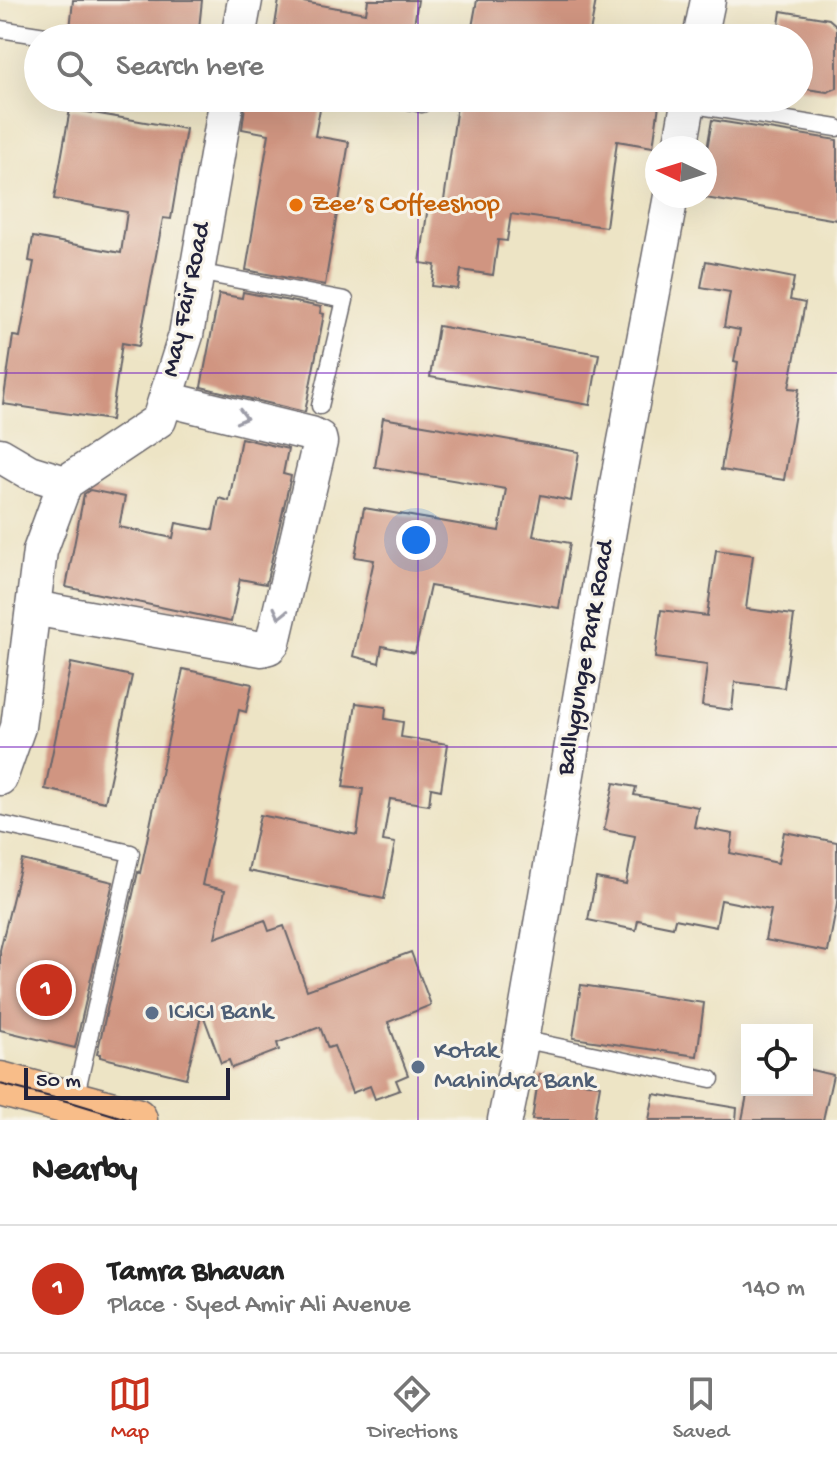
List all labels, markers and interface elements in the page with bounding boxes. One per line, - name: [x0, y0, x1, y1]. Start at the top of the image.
- search box: [24, 24, 813, 112]
- icon: search: [52, 46, 96, 90]
- text: Search here: [116, 51, 264, 86]
- north arrow: [645, 136, 717, 208]
- place label: Zee’s Coffeeshop: [312, 190, 500, 221]
- marker: Zee’s Coffeeshop: [287, 196, 305, 214]
- street label: May Fair Road: [157, 218, 220, 380]
- one-way arrow: [234, 408, 248, 425]
- your location: [396, 520, 436, 560]
- street label: Ballygunge Park Road: [551, 536, 623, 779]
- one-way arrow: [272, 605, 289, 619]
- pin: 1: [20, 960, 72, 1020]
- place label: ICICI Bank: [168, 998, 275, 1029]
- marker: ICICI Bank: [143, 1004, 161, 1022]
- map controls: [741, 1024, 813, 1096]
- button: locate: [741, 1024, 813, 1096]
- place label: Kotak Mahindra Bank: [434, 1037, 598, 1098]
- marker: Kotak Mahindra Bank: [409, 1058, 427, 1076]
- scale bar: [24, 1064, 230, 1100]
- text: 50 m: [36, 1069, 81, 1095]
- text: Nearby: [32, 1152, 137, 1192]
- text: Tamra Bhavan: [108, 1256, 284, 1291]
- text: 1: [53, 1274, 63, 1305]
- text: 140 m: [743, 1274, 805, 1305]
- text: Place · Syed Amir Ali Avenue: [108, 1291, 411, 1322]
- tab: Map: [108, 1372, 152, 1446]
- tab: Directions: [368, 1372, 457, 1446]
- tab: Saved: [673, 1372, 729, 1446]

